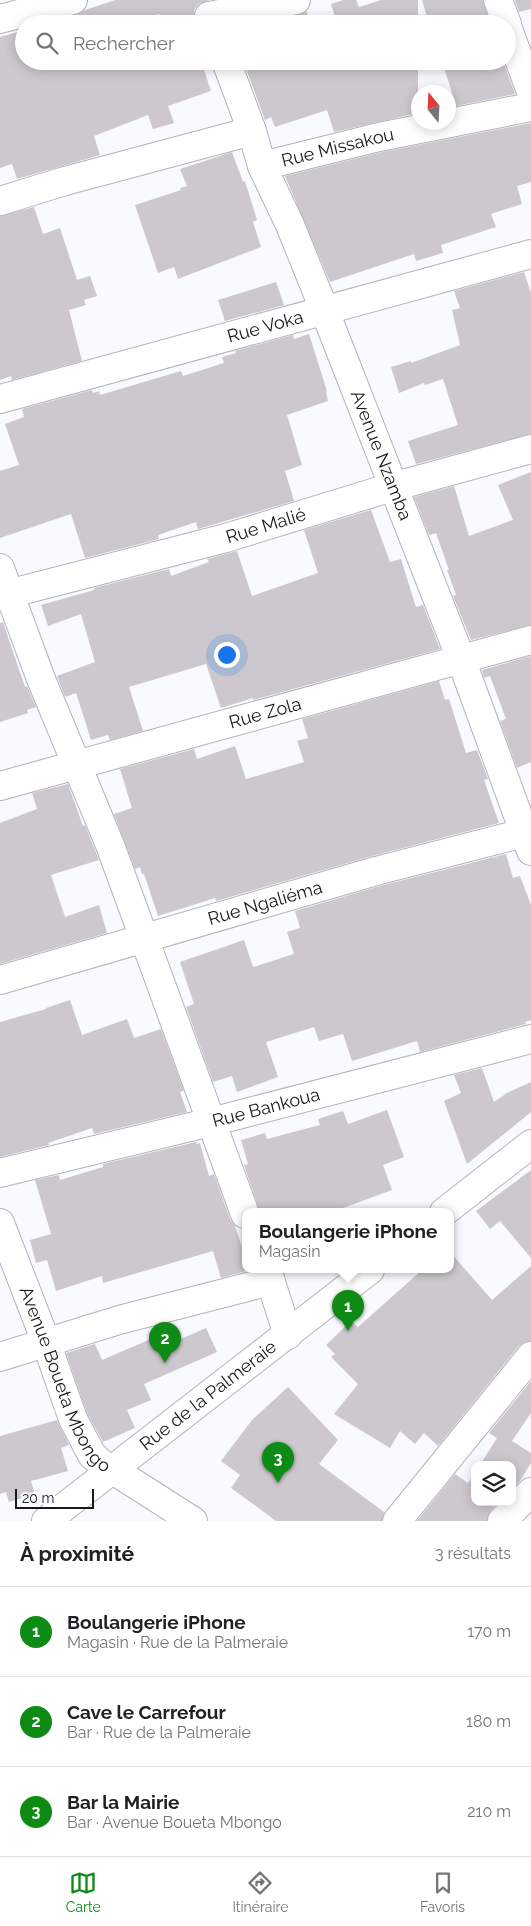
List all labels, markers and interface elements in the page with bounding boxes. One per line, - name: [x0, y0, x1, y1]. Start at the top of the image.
- search box: [15, 15, 516, 70]
- icon: search: [33, 29, 61, 57]
- text: Rechercher: [73, 32, 175, 54]
- north arrow: [411, 85, 456, 130]
- street label: Rue Missakou: [279, 123, 396, 171]
- street label: Rue Voka: [225, 306, 306, 347]
- street label: Avenue Nzamba: [347, 387, 417, 523]
- street label: Rue Malié: [223, 503, 309, 547]
- your location: [214, 642, 240, 668]
- street label: Rue Zola: [227, 693, 303, 733]
- street label: Rue Ngaliéma: [205, 876, 325, 929]
- street label: Rue Bankoua: [210, 1083, 322, 1131]
- popup: [242, 1208, 454, 1273]
- text: Boulangerie iPhone: [259, 1220, 437, 1242]
- text: Magasin: [259, 1242, 320, 1261]
- street label: Avenue Boueta Mbongo: [16, 1283, 114, 1477]
- pin: 1: [332, 1290, 364, 1331]
- pin: 2: [149, 1322, 181, 1363]
- street label: Rue de la Palmeraie: [135, 1335, 280, 1454]
- pin: 3: [262, 1442, 294, 1483]
- map controls: [471, 1461, 516, 1506]
- button: layers: [471, 1461, 516, 1506]
- scale bar: [15, 1486, 94, 1509]
- text: 20 m: [22, 1490, 54, 1506]
- text: À proximité: [20, 1541, 134, 1566]
- text: 3 résultats: [435, 1544, 511, 1563]
- text: Boulangerie iPhone: [67, 1611, 246, 1633]
- text: 1: [32, 1622, 40, 1641]
- text: 170 m: [467, 1622, 511, 1641]
- text: Magasin · Rue de la Palmeraie: [67, 1633, 288, 1652]
- text: Cave le Carrefour: [67, 1701, 226, 1723]
- text: 2: [31, 1712, 41, 1731]
- text: 180 m: [466, 1712, 511, 1731]
- text: Bar · Rue de la Palmeraie: [67, 1723, 251, 1742]
- text: Bar la Mairie: [67, 1791, 179, 1813]
- text: 3: [32, 1802, 40, 1821]
- text: 210 m: [467, 1802, 511, 1821]
- text: Bar · Avenue Boueta Mbongo: [67, 1813, 282, 1832]
- tab: Carte: [66, 1869, 101, 1915]
- tab: Itinéraire: [232, 1869, 288, 1915]
- tab: Favoris: [420, 1869, 465, 1915]

